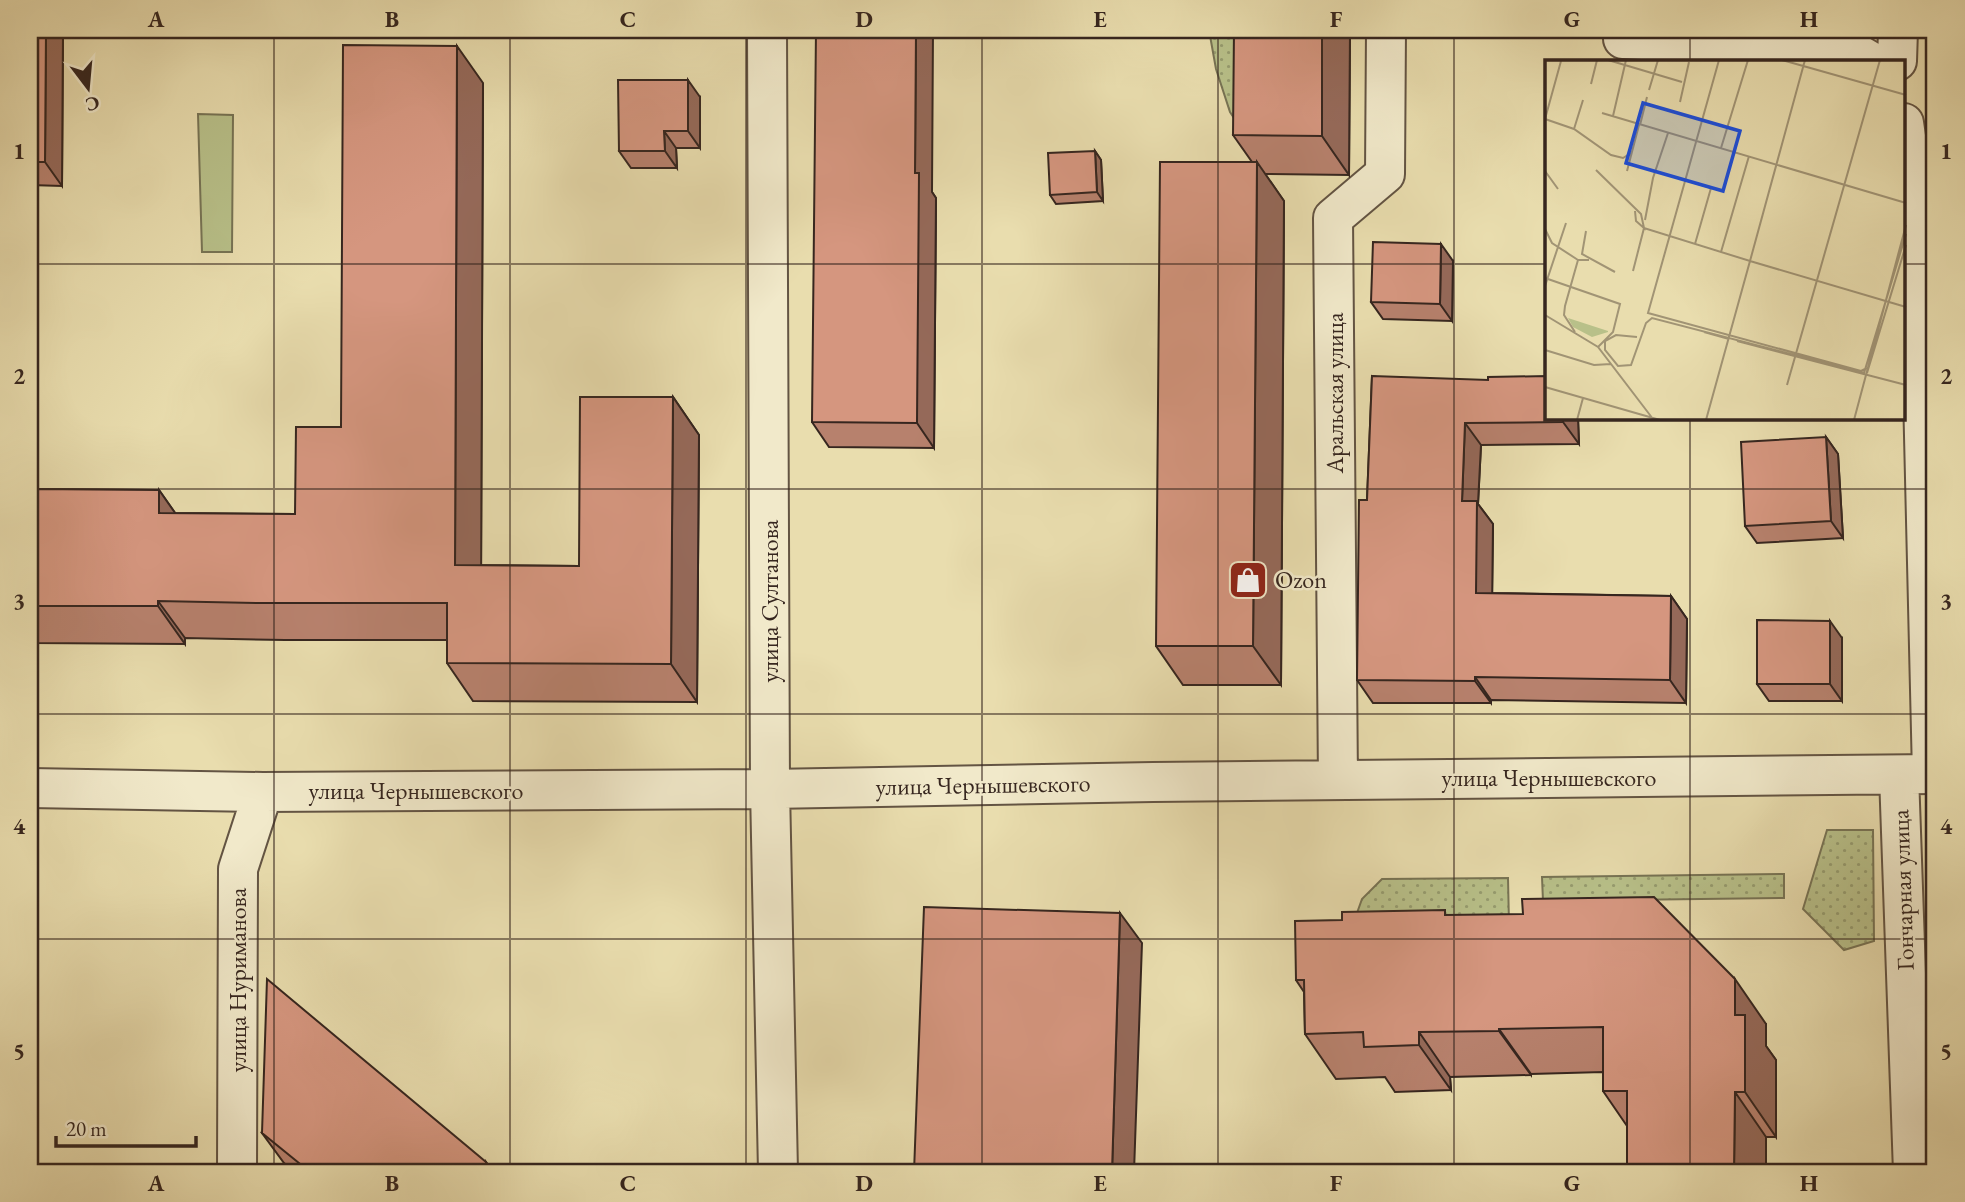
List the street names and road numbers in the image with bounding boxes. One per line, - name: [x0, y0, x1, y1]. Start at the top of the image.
- street label: Аральская улица: [1319, 312, 1350, 475]
- street label: улица Султанова: [754, 519, 785, 682]
- street label: улица Чернышевского: [1442, 762, 1657, 793]
- street label: улица Чернышевского: [875, 767, 1091, 802]
- street label: улица Чернышевского: [309, 775, 524, 806]
- street label: Гончарная улица: [1884, 809, 1921, 971]
- street label: улица Нуриманова: [222, 887, 253, 1072]

